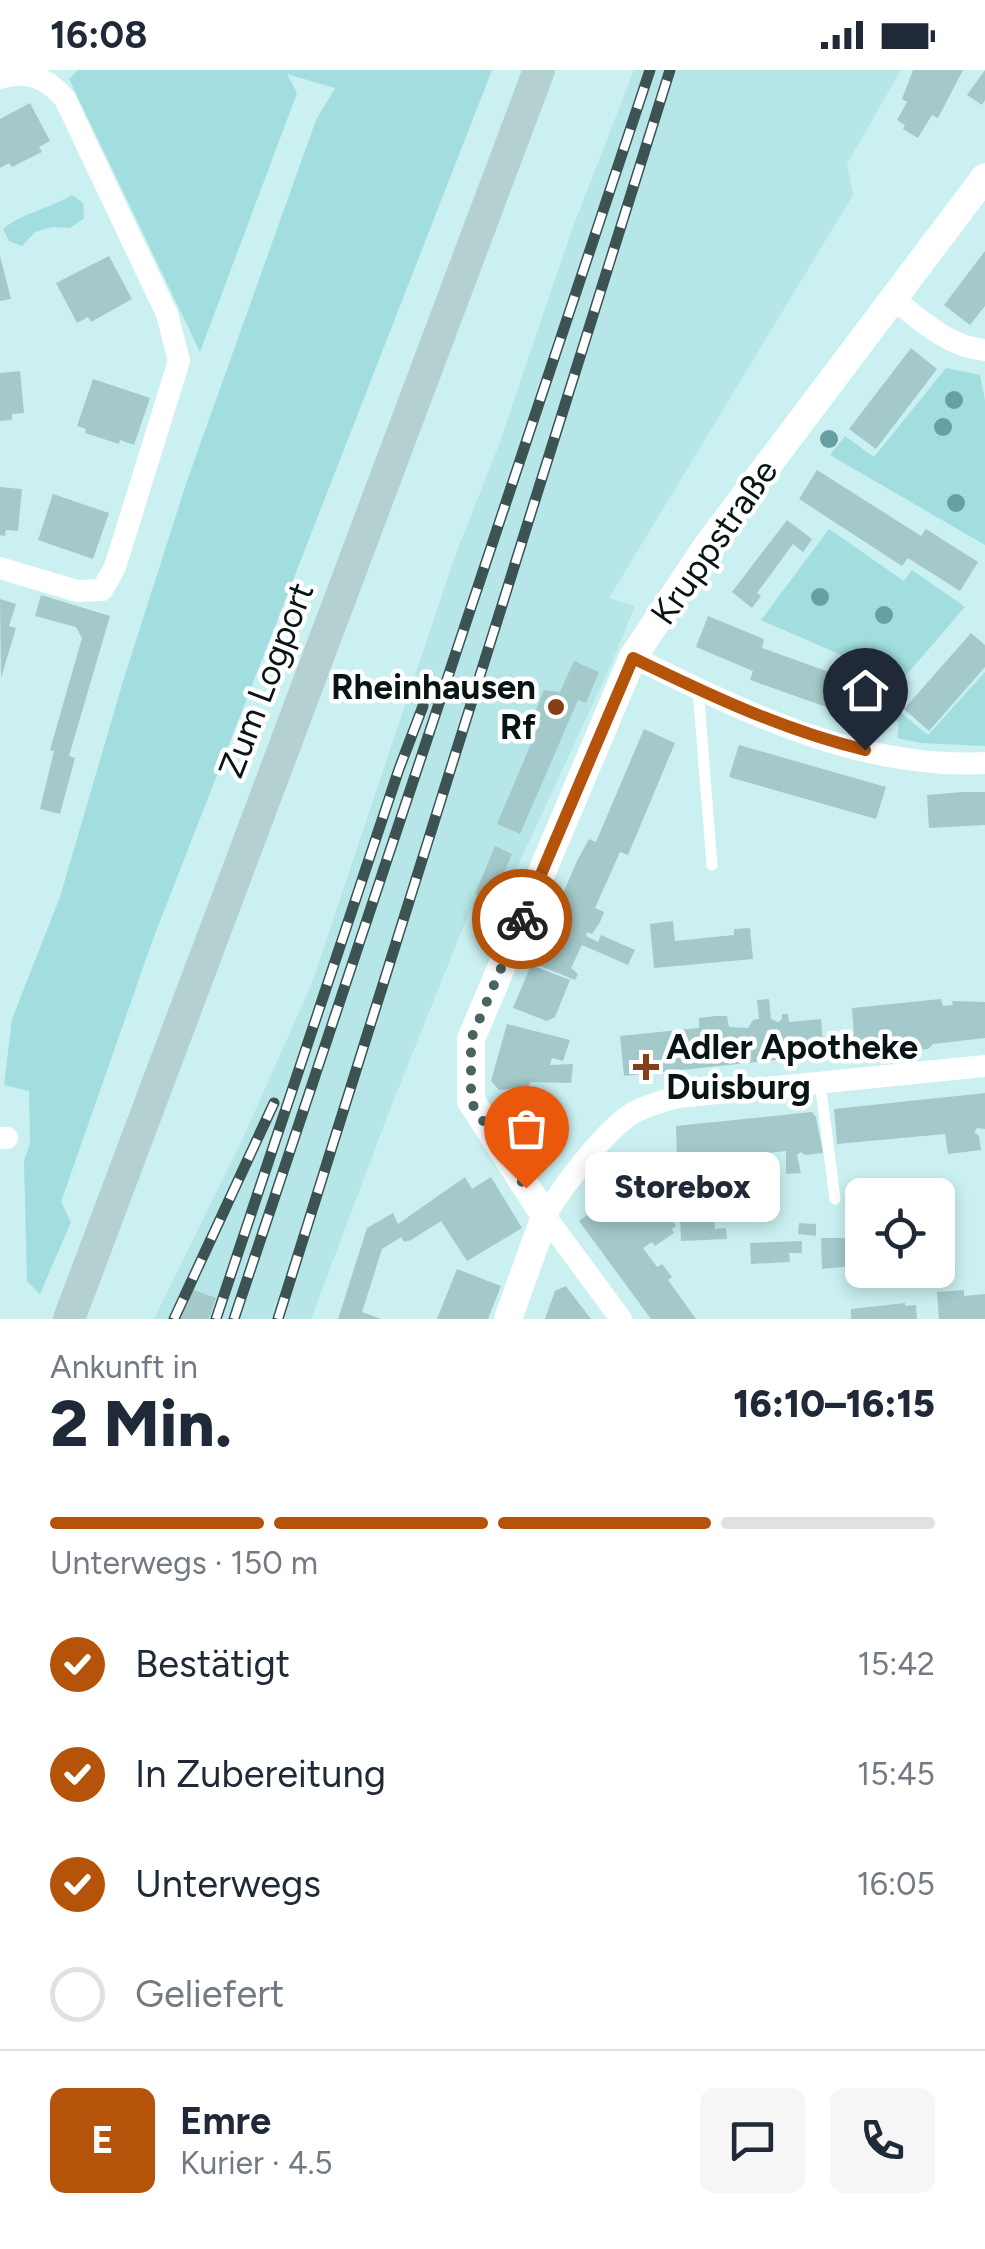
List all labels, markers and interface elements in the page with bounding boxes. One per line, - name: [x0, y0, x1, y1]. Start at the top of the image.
- text: 16:08: [50, 12, 147, 58]
- street label: Kruppstraße: [642, 451, 786, 633]
- street label: Zum Logport: [210, 577, 322, 783]
- pin: [823, 648, 908, 751]
- icon: home: [838, 663, 893, 718]
- place label: Rheinhausen Rf: [331, 666, 536, 748]
- marker: Rheinhausen Rf: [545, 696, 567, 718]
- courier: [472, 869, 572, 969]
- icon: bike: [495, 892, 550, 947]
- place label: Adler Apotheke Duisburg: [666, 1026, 918, 1108]
- marker: Adler Apotheke Duisburg: [635, 1056, 657, 1078]
- pin: [484, 1086, 569, 1189]
- icon: bag: [499, 1101, 554, 1156]
- callout: Storebox: [586, 1153, 781, 1223]
- text: Storebox: [614, 1168, 751, 1206]
- map controls: [845, 1178, 955, 1288]
- button: locate: [845, 1178, 955, 1288]
- text: Ankunft in: [50, 1348, 198, 1386]
- text: 16:10–16:15: [733, 1381, 935, 1427]
- text: 2 Min.: [50, 1384, 232, 1462]
- text: Unterwegs · 150 m: [50, 1544, 318, 1582]
- icon: check: [50, 1637, 105, 1692]
- text: Bestätigt: [135, 1641, 290, 1687]
- text: 15:42: [858, 1645, 935, 1683]
- icon: check: [50, 1747, 105, 1802]
- text: In Zubereitung: [135, 1751, 386, 1797]
- text: 15:45: [857, 1755, 935, 1793]
- icon: check: [50, 1857, 105, 1912]
- text: Unterwegs: [135, 1861, 321, 1907]
- text: 16:05: [857, 1865, 935, 1903]
- text: Geliefert: [135, 1971, 284, 2017]
- button: chat: [700, 2088, 805, 2193]
- button: phone: [830, 2088, 935, 2193]
- text: Emre: [180, 2098, 271, 2144]
- text: E: [91, 2117, 114, 2163]
- text: Kurier · 4.5: [180, 2144, 333, 2182]

